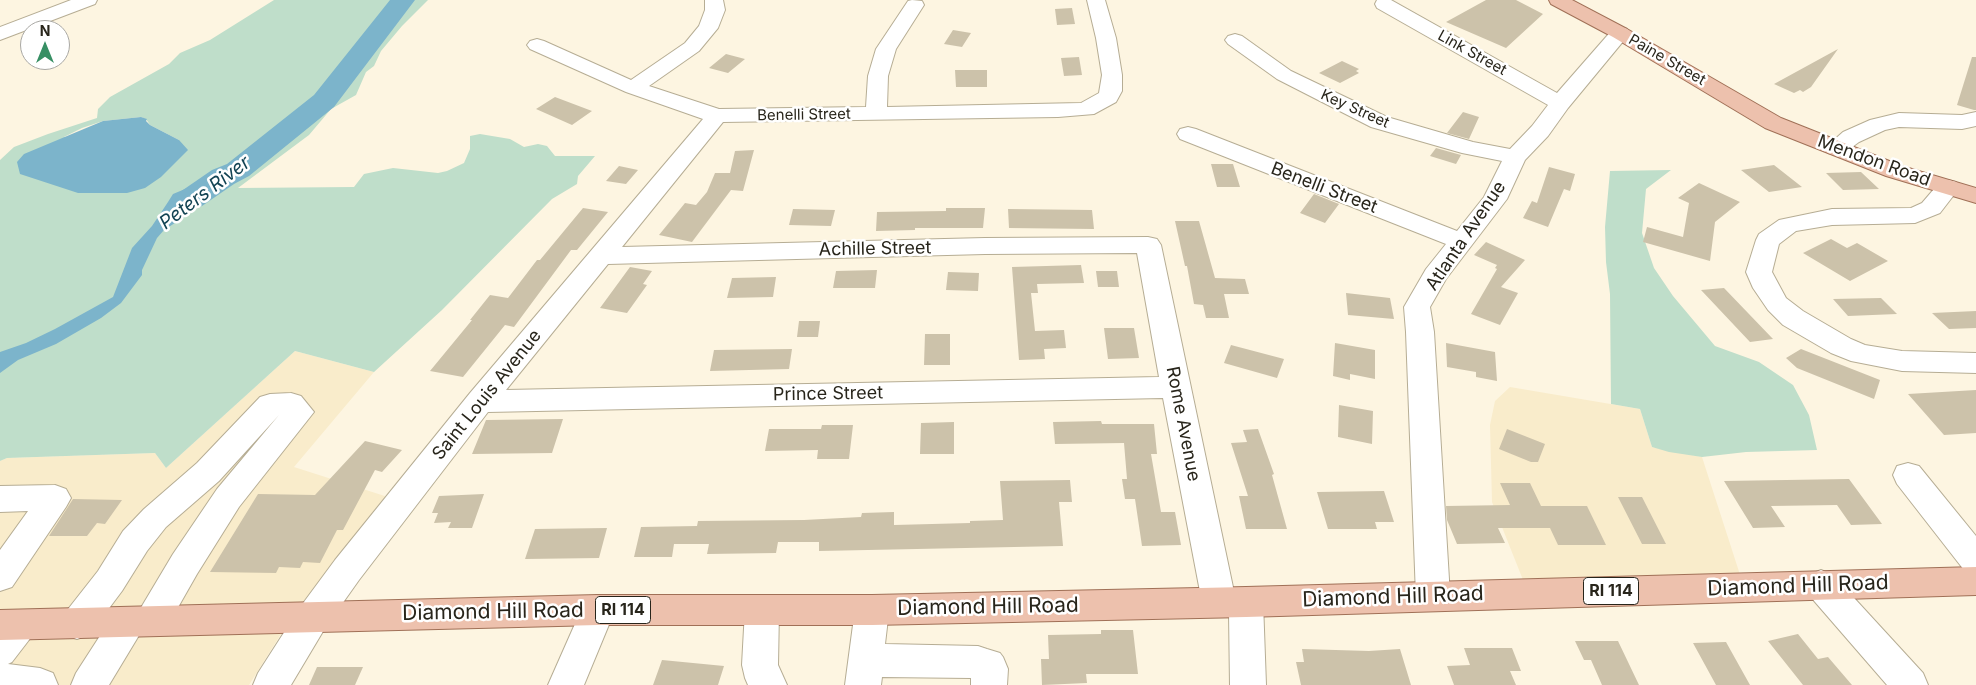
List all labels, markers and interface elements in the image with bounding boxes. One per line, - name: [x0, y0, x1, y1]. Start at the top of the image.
- north arrow: [20, 20, 70, 70]
- text: N: [40, 22, 50, 39]
- street label: Link Street: [1435, 27, 1509, 79]
- street label: Paine Street: [1625, 31, 1709, 89]
- street label: Key Street: [1318, 86, 1392, 132]
- street label: Benelli Street: [757, 105, 851, 125]
- street label: Mendon Road: [1815, 131, 1933, 191]
- water label: Peters River: [155, 151, 255, 235]
- street label: Benelli Street: [1268, 158, 1380, 218]
- street label: Atlanta Avenue: [1421, 177, 1511, 295]
- street label: Achille Street: [818, 237, 932, 261]
- street label: Saint Louis Avenue: [428, 326, 546, 464]
- street label: Rome Avenue: [1161, 365, 1205, 483]
- street label: Prince Street: [773, 382, 883, 406]
- street label: Diamond Hill Road: [1707, 570, 1889, 602]
- road number: RI 114: [1584, 578, 1638, 604]
- street label: Diamond Hill Road: [1302, 581, 1484, 613]
- street label: Diamond Hill Road: [897, 593, 1079, 621]
- road number: RI 114: [596, 596, 650, 624]
- street label: Diamond Hill Road: [402, 598, 584, 626]

